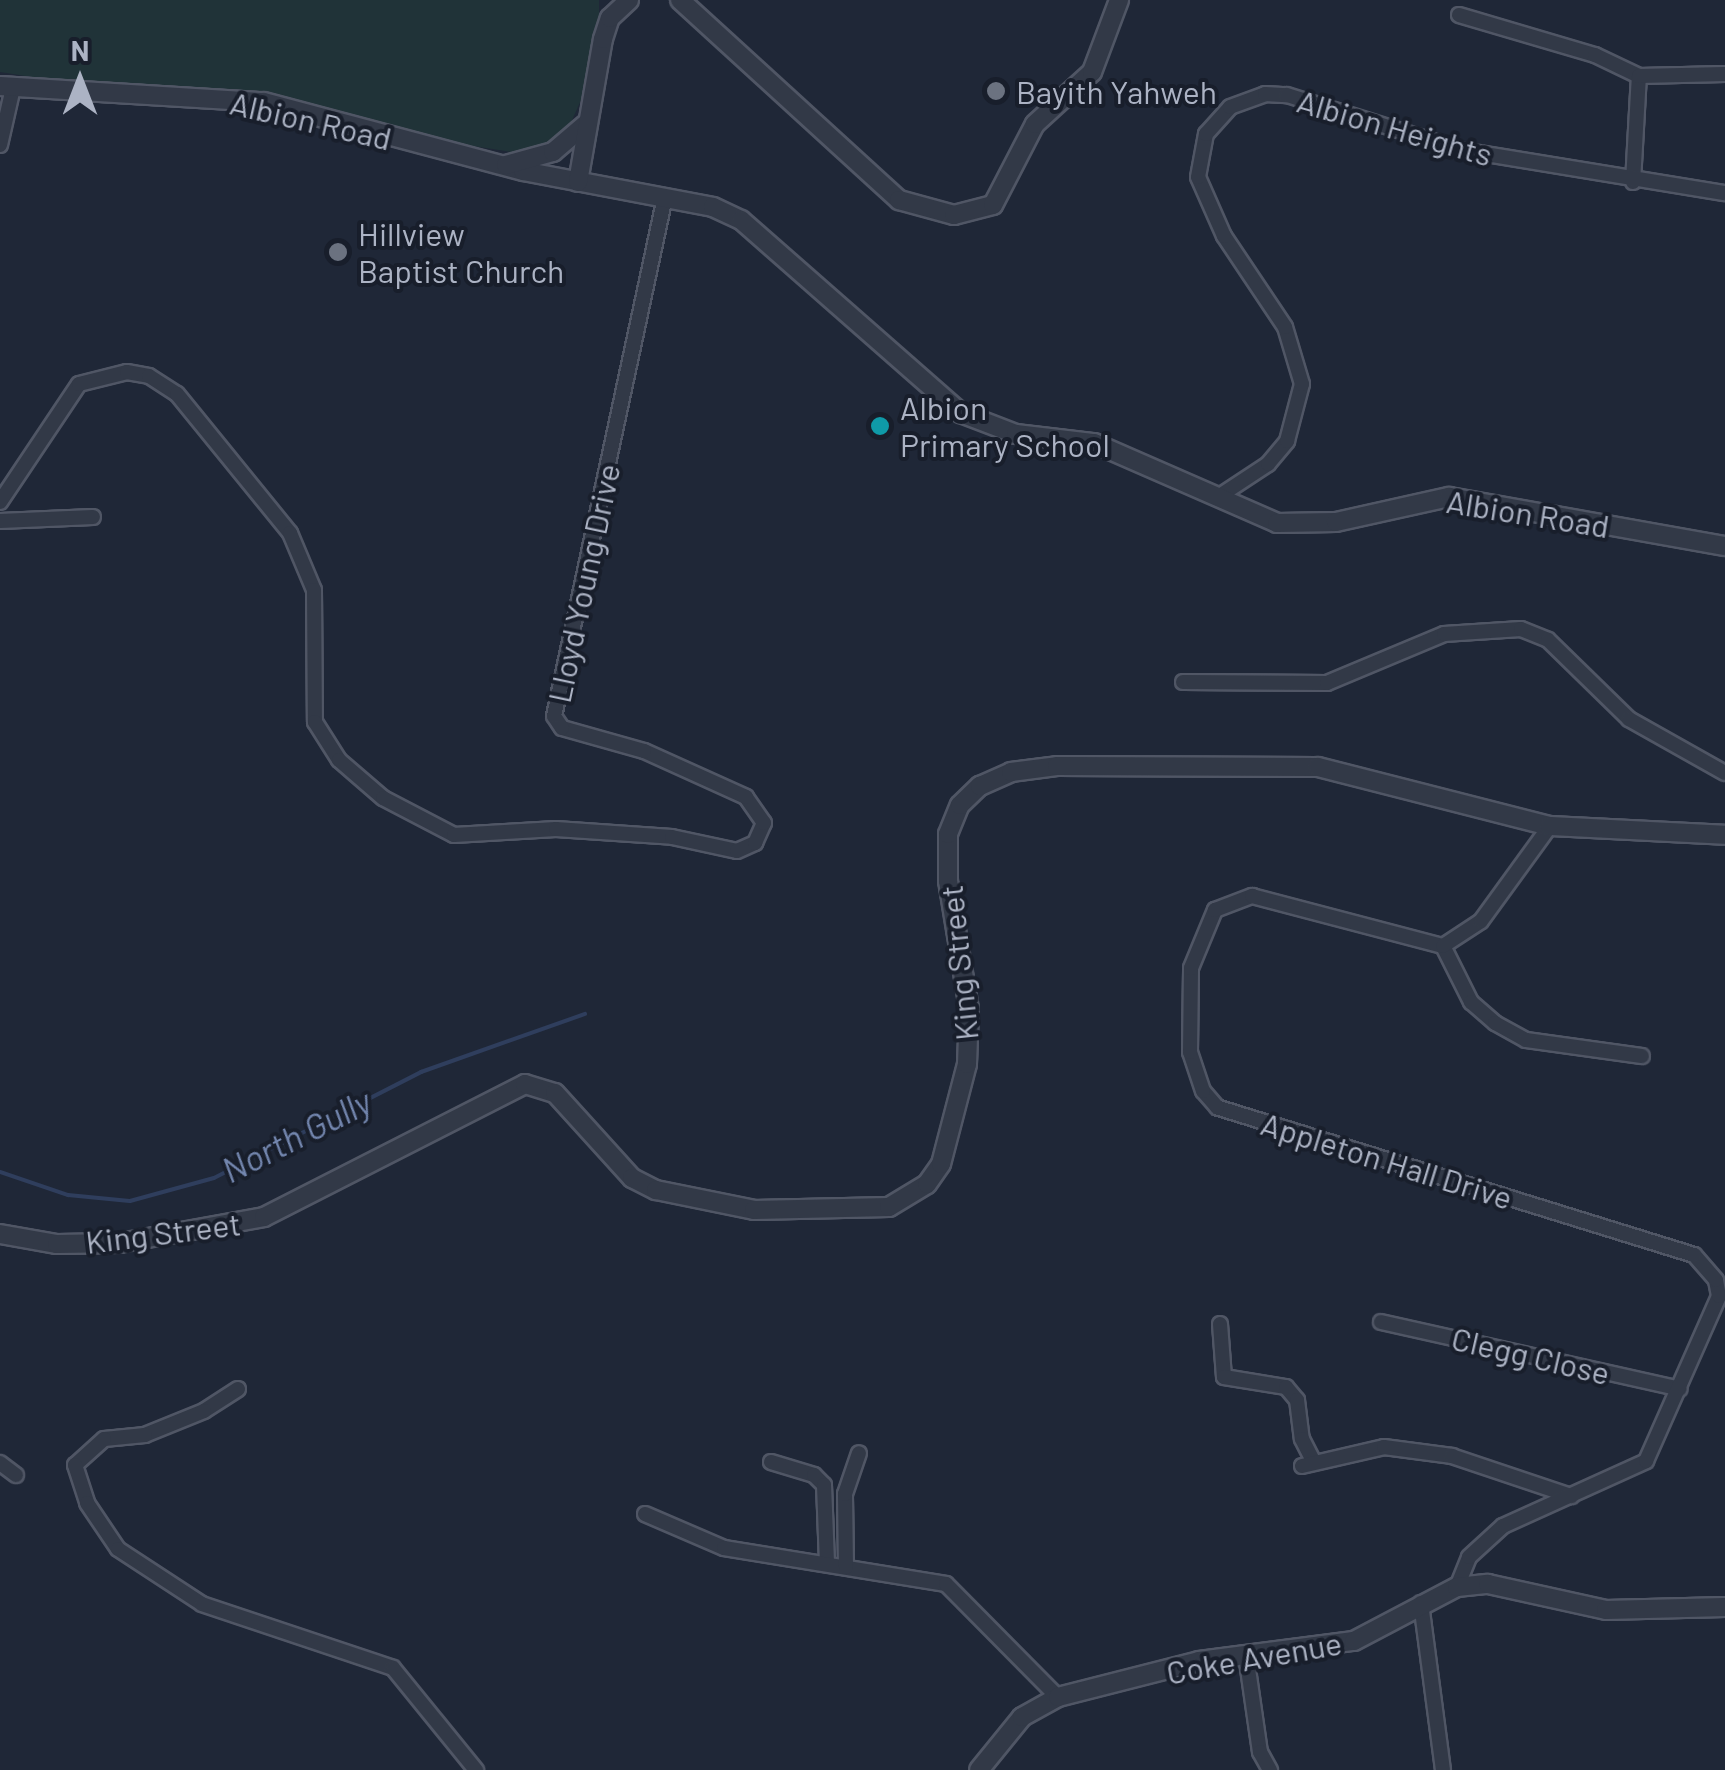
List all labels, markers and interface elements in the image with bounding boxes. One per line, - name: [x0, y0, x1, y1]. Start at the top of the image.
- north arrow: [30, 30, 130, 130]
- text: N: [71, 33, 89, 67]
- place label: Bayith Yahweh: [1016, 72, 1217, 110]
- marker: Bayith Yahweh: [985, 80, 1007, 102]
- street label: Albion Heights: [1293, 81, 1497, 173]
- street label: Albion Road: [227, 83, 395, 157]
- place label: Hillview Baptist Church: [358, 215, 564, 290]
- marker: Hillview Baptist Church: [327, 241, 349, 263]
- place label: Albion Primary School: [900, 389, 1110, 464]
- marker: Albion Primary School: [869, 415, 891, 437]
- street label: Lloyd Young Drive: [539, 460, 627, 706]
- street label: Albion Road: [1444, 481, 1612, 545]
- street label: King Street: [931, 883, 985, 1043]
- water label: North Gully: [214, 1080, 378, 1190]
- street label: Appleton Hall Drive: [1257, 1103, 1517, 1217]
- street label: King Street: [83, 1203, 243, 1261]
- street label: Clegg Close: [1448, 1318, 1614, 1392]
- street label: Coke Avenue: [1163, 1623, 1345, 1691]

